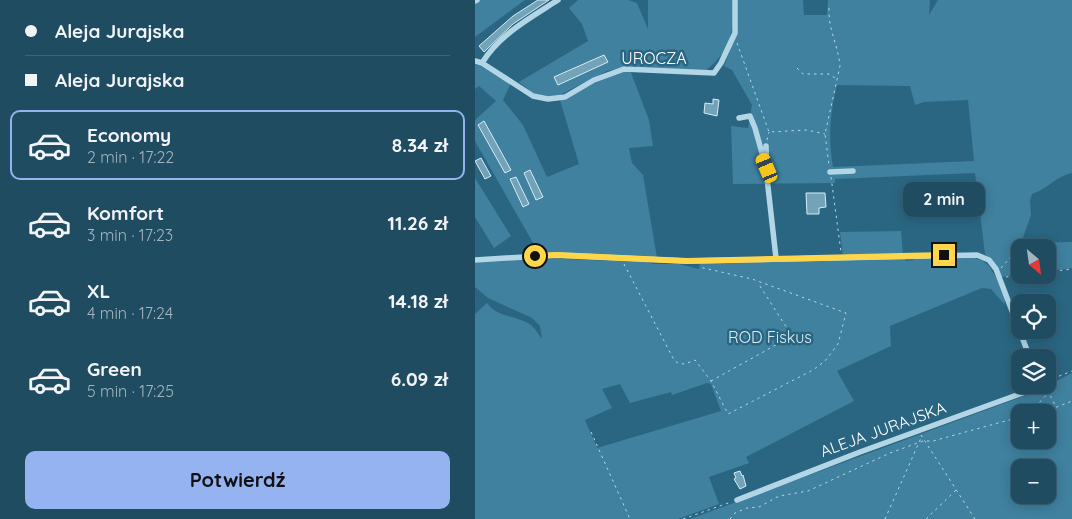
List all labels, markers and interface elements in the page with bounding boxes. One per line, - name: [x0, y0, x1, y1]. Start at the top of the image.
- text: Aleja Jurajska: [55, 19, 184, 43]
- street label: UROCZA: [621, 48, 687, 68]
- text: Aleja Jurajska: [55, 68, 184, 92]
- icon: car: [27, 123, 72, 168]
- text: Economy: [87, 123, 171, 147]
- text: 8.34 zł: [392, 133, 448, 157]
- text: 2 min · 17:22: [87, 147, 174, 167]
- car: [754, 151, 779, 185]
- callout: 2 min: [903, 182, 985, 218]
- text: 2 min: [923, 189, 965, 209]
- icon: car: [27, 201, 72, 246]
- text: Komfort: [87, 201, 164, 225]
- text: 11.26 zł: [388, 211, 448, 235]
- text: 3 min · 17:23: [87, 225, 173, 245]
- north arrow: [1011, 239, 1056, 284]
- map controls: [1011, 239, 1056, 504]
- route end: [933, 244, 955, 266]
- route start: [524, 245, 546, 267]
- icon: car: [27, 279, 72, 324]
- text: XL: [87, 279, 110, 303]
- text: 14.18 zł: [388, 289, 448, 313]
- button: locate: [1011, 294, 1056, 339]
- text: 4 min · 17:24: [87, 303, 173, 323]
- park label: ROD Fiskus: [728, 327, 812, 347]
- button: layers: [1011, 349, 1056, 394]
- icon: car: [27, 357, 72, 402]
- text: Green: [87, 357, 142, 381]
- text: 6.09 zł: [391, 367, 448, 391]
- text: 5 min · 17:25: [87, 381, 174, 401]
- street label: ALEJA JURAJSKA: [817, 397, 949, 461]
- button: +: [1011, 404, 1056, 449]
- button: Potwierdź: [25, 451, 450, 509]
- button: −: [1011, 459, 1056, 504]

